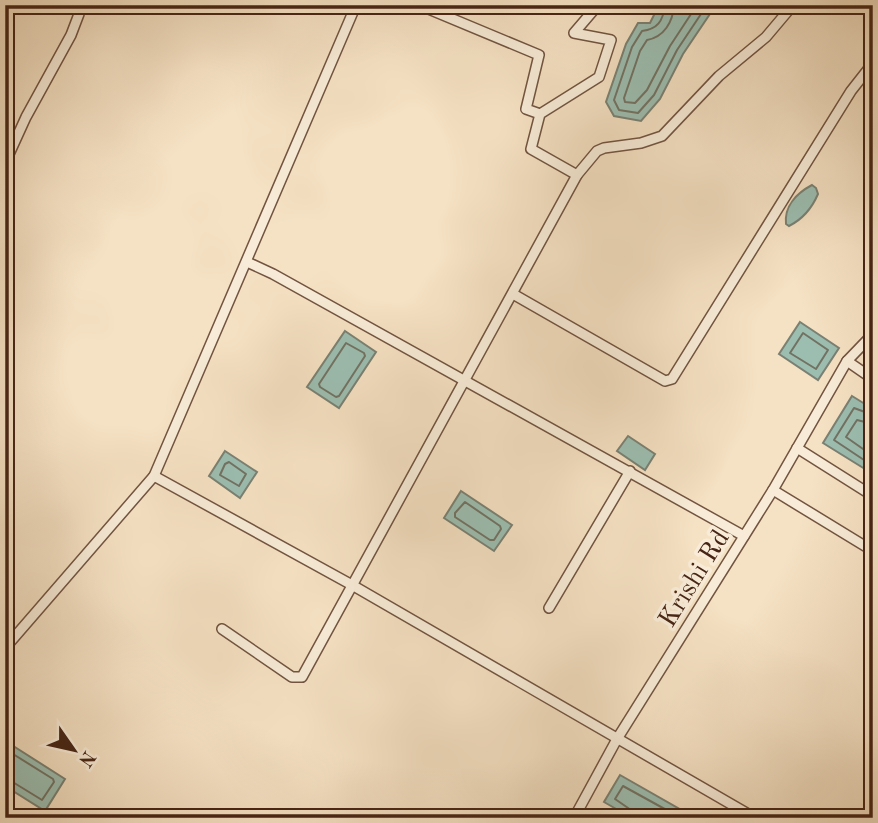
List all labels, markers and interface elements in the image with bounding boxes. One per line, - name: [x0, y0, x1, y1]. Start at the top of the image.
- street label: Krishi Rd: [655, 526, 735, 632]
- north arrow: [38, 714, 108, 784]
- text: N: [74, 747, 98, 770]

